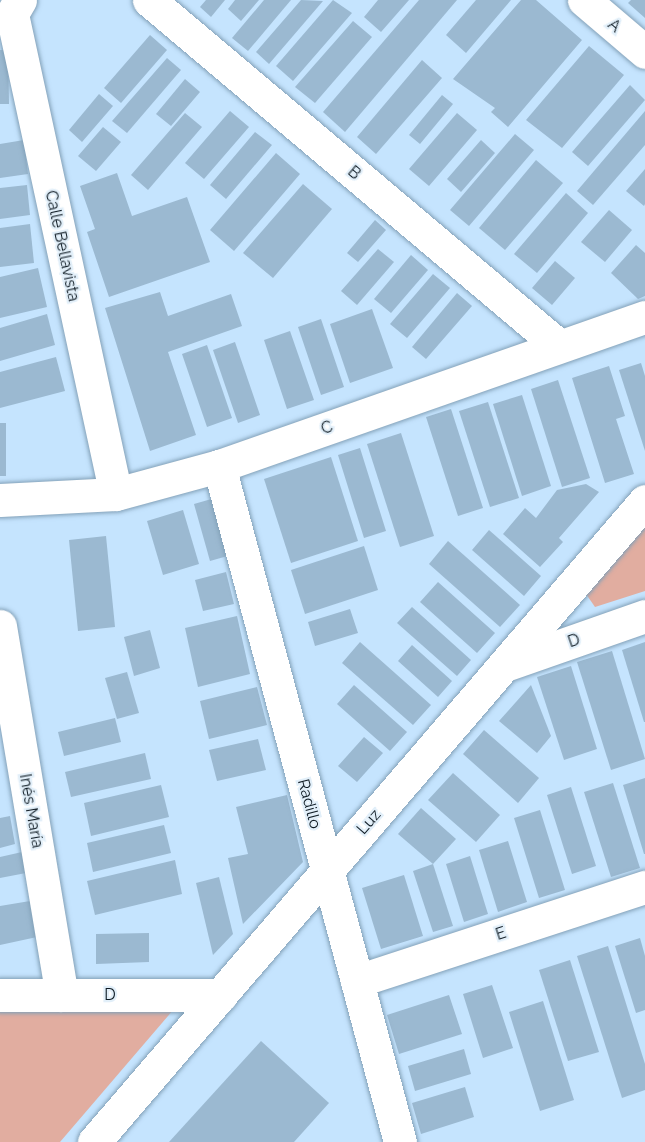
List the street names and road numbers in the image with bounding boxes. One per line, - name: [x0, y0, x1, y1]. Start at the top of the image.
- street label: A: [604, 15, 624, 37]
- street label: B: [344, 162, 364, 184]
- street label: Calle Bellavista: [41, 189, 83, 303]
- street label: C: [319, 417, 335, 439]
- street label: D: [565, 630, 583, 652]
- street label: Inés María: [15, 772, 47, 850]
- street label: Radillo: [293, 777, 325, 831]
- street label: Luz: [353, 806, 385, 838]
- street label: E: [493, 923, 509, 945]
- street label: D: [104, 985, 116, 1005]

